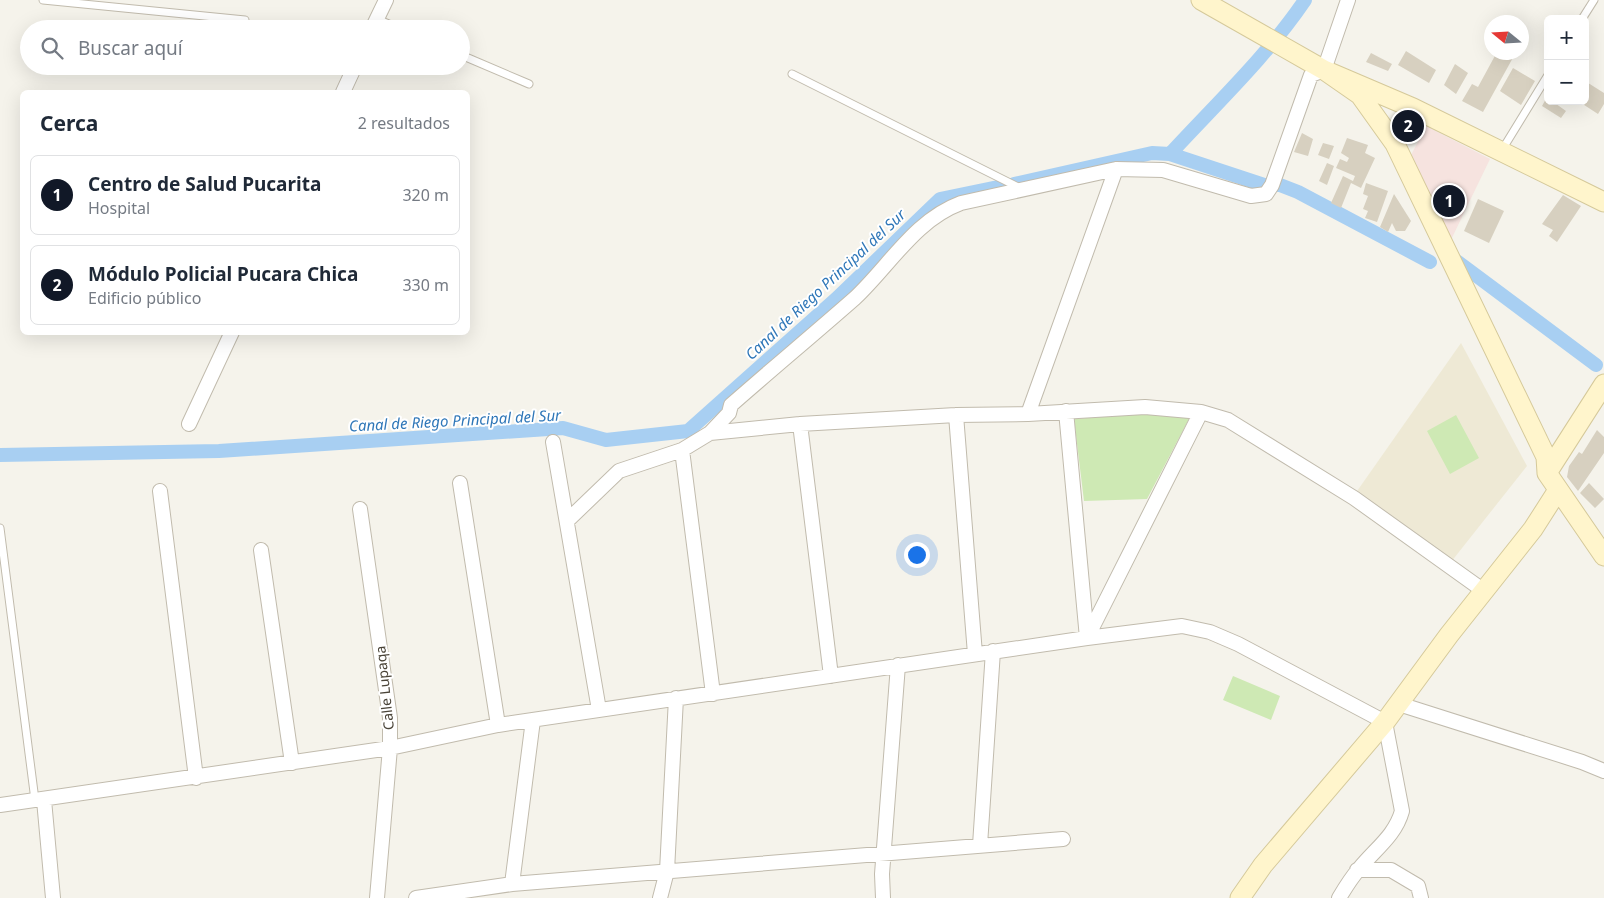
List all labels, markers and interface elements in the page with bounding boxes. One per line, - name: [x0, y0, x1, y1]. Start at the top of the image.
- north arrow: [1484, 15, 1529, 60]
- map controls: [1544, 15, 1589, 105]
- button: +: [1544, 15, 1589, 60]
- search box: [20, 20, 470, 75]
- icon: search: [38, 34, 66, 62]
- text: Buscar aquí: [78, 35, 183, 61]
- button: −: [1544, 60, 1589, 105]
- pin: 2: [1392, 107, 1424, 145]
- text: Cerca: [40, 109, 98, 137]
- text: 2 resultados: [358, 112, 450, 134]
- text: Centro de Salud Pucarita: [88, 171, 321, 197]
- pin: 1: [1433, 182, 1465, 220]
- text: 1: [52, 184, 62, 206]
- text: 320 m: [402, 184, 449, 206]
- text: Hospital: [88, 197, 150, 219]
- water label: Canal de Riego Principal del Sur: [741, 204, 910, 364]
- text: Módulo Policial Pucara Chica: [88, 261, 358, 287]
- text: 2: [52, 274, 62, 296]
- text: 330 m: [402, 274, 449, 296]
- text: Edificio público: [88, 287, 201, 309]
- water label: Canal de Riego Principal del Sur: [349, 404, 562, 436]
- your location: [904, 542, 930, 568]
- street label: Calle Lupaqa: [370, 645, 398, 731]

